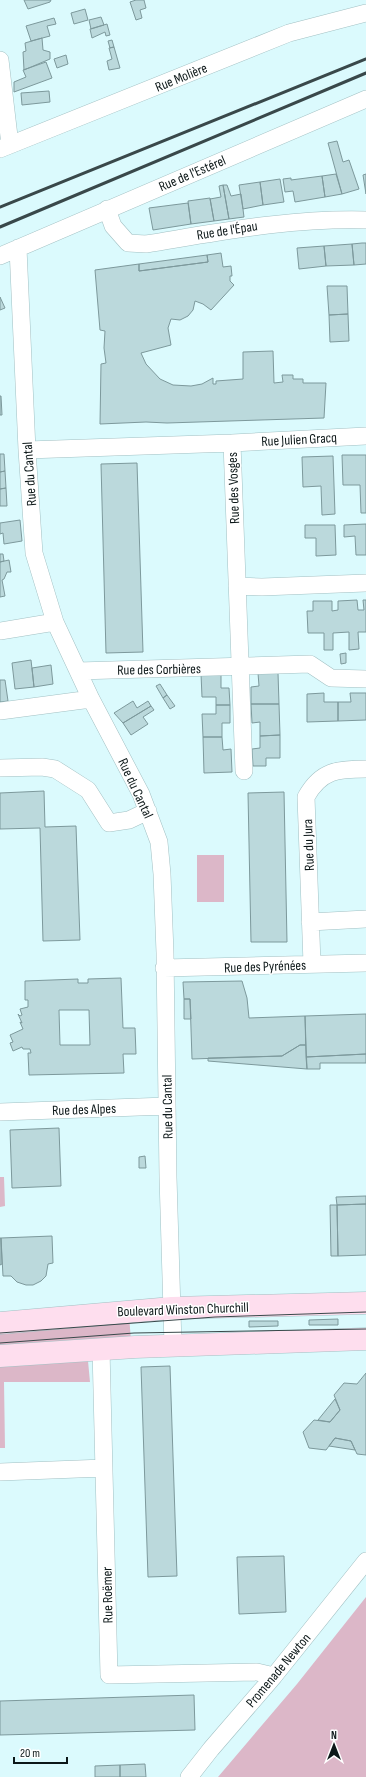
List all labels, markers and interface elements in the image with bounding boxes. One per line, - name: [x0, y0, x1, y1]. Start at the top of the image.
- street label: Rue Molière: [153, 59, 210, 96]
- street label: Rue de l'Estérel: [156, 152, 228, 195]
- street label: Rue de l'Épau: [195, 217, 259, 244]
- street label: Rue Julien Gracq: [261, 429, 337, 450]
- street label: Rue du Cantal: [19, 441, 40, 507]
- street label: Rue des Vosges: [224, 452, 243, 524]
- street label: Rue des Corbières: [117, 660, 201, 679]
- street label: Rue du Cantal: [114, 755, 157, 821]
- street label: Rue du Jura: [299, 819, 318, 871]
- street label: Rue des Pyrénées: [224, 957, 306, 976]
- street label: Rue du Cantal: [158, 1075, 177, 1139]
- street label: Rue des Alpes: [52, 1100, 116, 1119]
- street label: Boulevard Winston Churchill: [117, 1299, 249, 1320]
- street label: Rue Roëmer: [99, 1567, 116, 1623]
- street label: Promenade Newton: [242, 1630, 314, 1711]
- north arrow: [314, 1725, 354, 1765]
- text: N: [331, 1729, 337, 1742]
- scale bar: [14, 1739, 67, 1765]
- text: 20 m: [20, 1746, 40, 1761]

